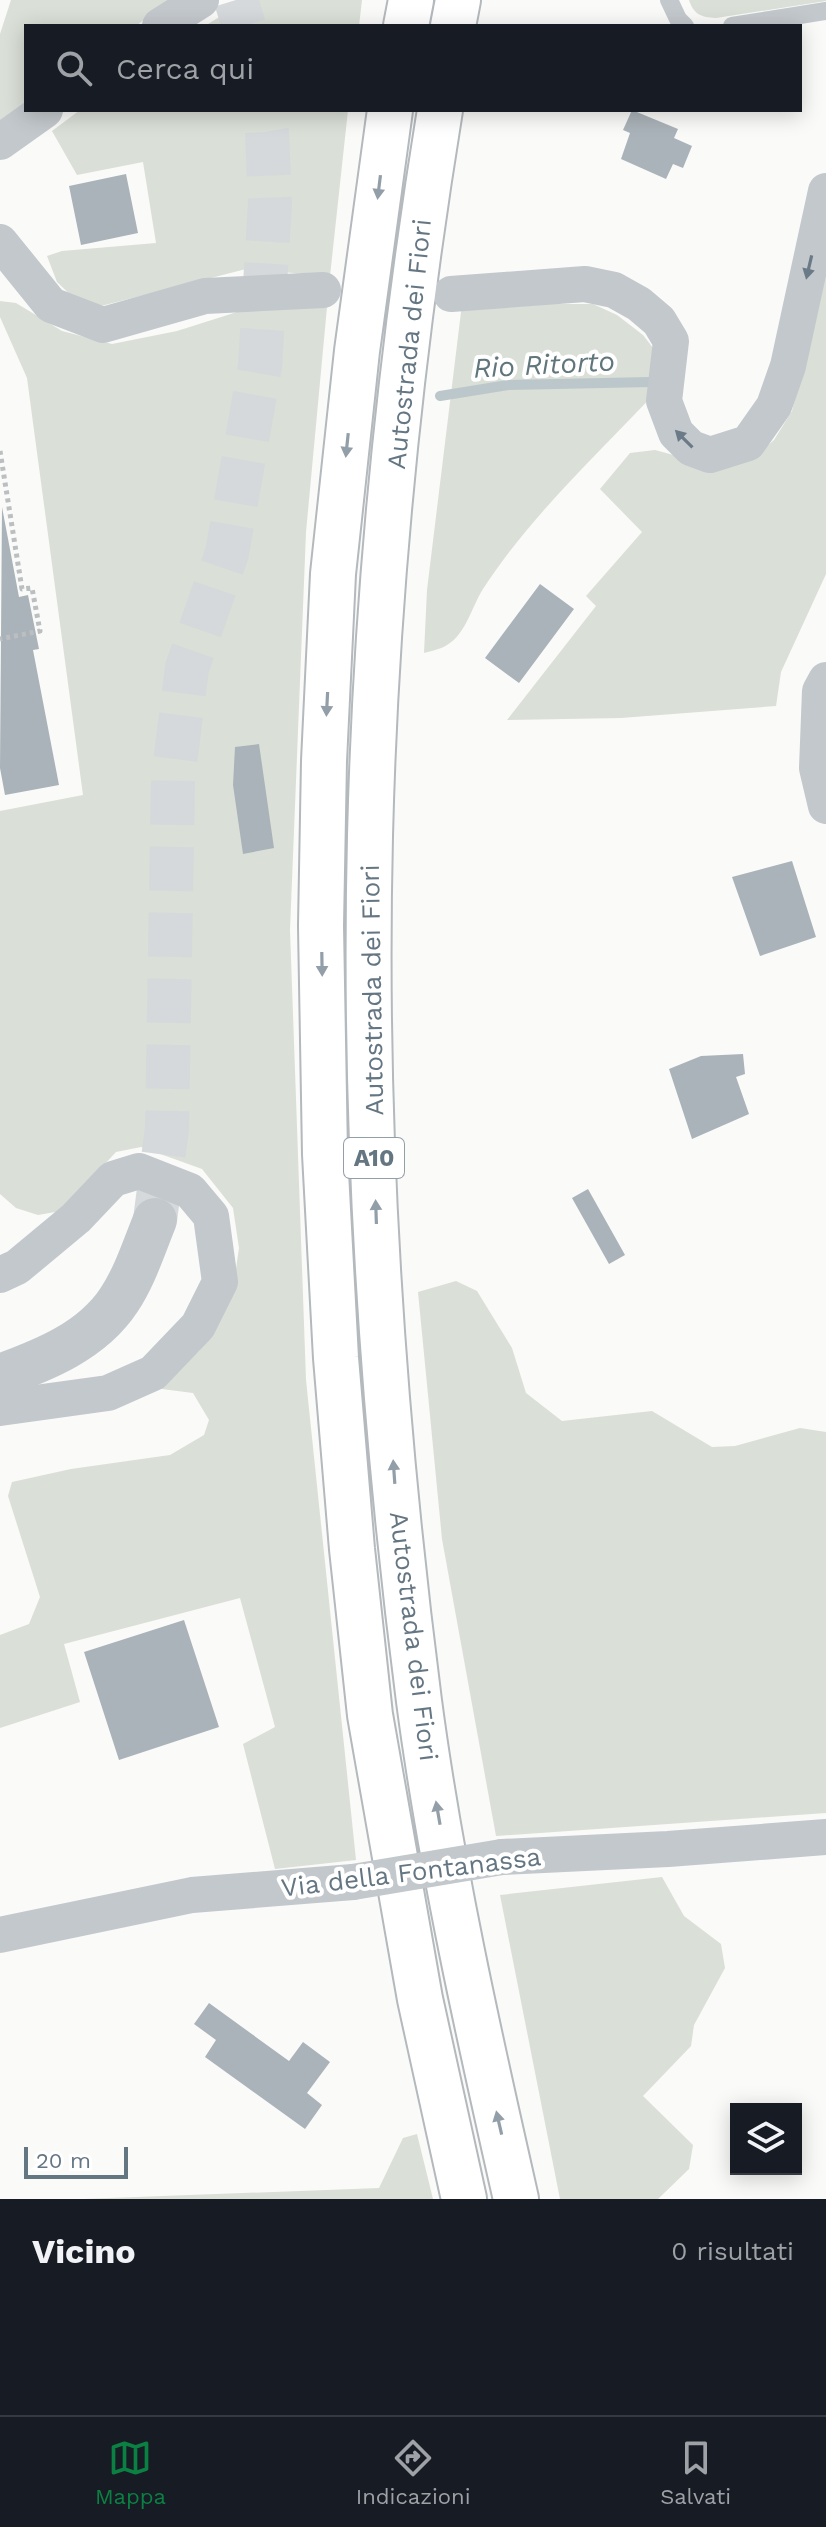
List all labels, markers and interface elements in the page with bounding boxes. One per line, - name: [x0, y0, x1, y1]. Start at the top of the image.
- search box: [24, 24, 802, 112]
- icon: search: [52, 46, 96, 90]
- text: Cerca qui: [116, 51, 254, 86]
- one-way arrow: [372, 175, 385, 200]
- street label: Autostrada dei Fiori: [381, 217, 437, 471]
- one-way arrow: [802, 255, 814, 280]
- water label: Rio Ritorto: [472, 344, 616, 385]
- one-way arrow: [675, 430, 694, 449]
- one-way arrow: [341, 433, 354, 458]
- one-way arrow: [320, 692, 333, 717]
- street label: Autostrada dei Fiori: [355, 864, 389, 1116]
- one-way arrow: [315, 952, 328, 977]
- road number: A10: [344, 1138, 404, 1178]
- one-way arrow: [370, 1199, 383, 1225]
- one-way arrow: [387, 1459, 400, 1484]
- street label: Autostrada dei Fiori: [384, 1509, 444, 1763]
- one-way arrow: [432, 1800, 444, 1825]
- street label: Via della Fontanassa: [279, 1841, 543, 1903]
- map controls: [730, 2103, 802, 2175]
- button: layers: [730, 2103, 802, 2175]
- one-way arrow: [492, 2110, 505, 2135]
- scale bar: [24, 2143, 128, 2179]
- text: 20 m: [36, 2148, 91, 2173]
- text: Vicino: [32, 2231, 136, 2271]
- text: 0 risultati: [671, 2236, 794, 2266]
- tab: Mappa: [95, 2436, 166, 2509]
- tab: Indicazioni: [356, 2436, 471, 2509]
- tab: Salvati: [660, 2436, 731, 2509]

